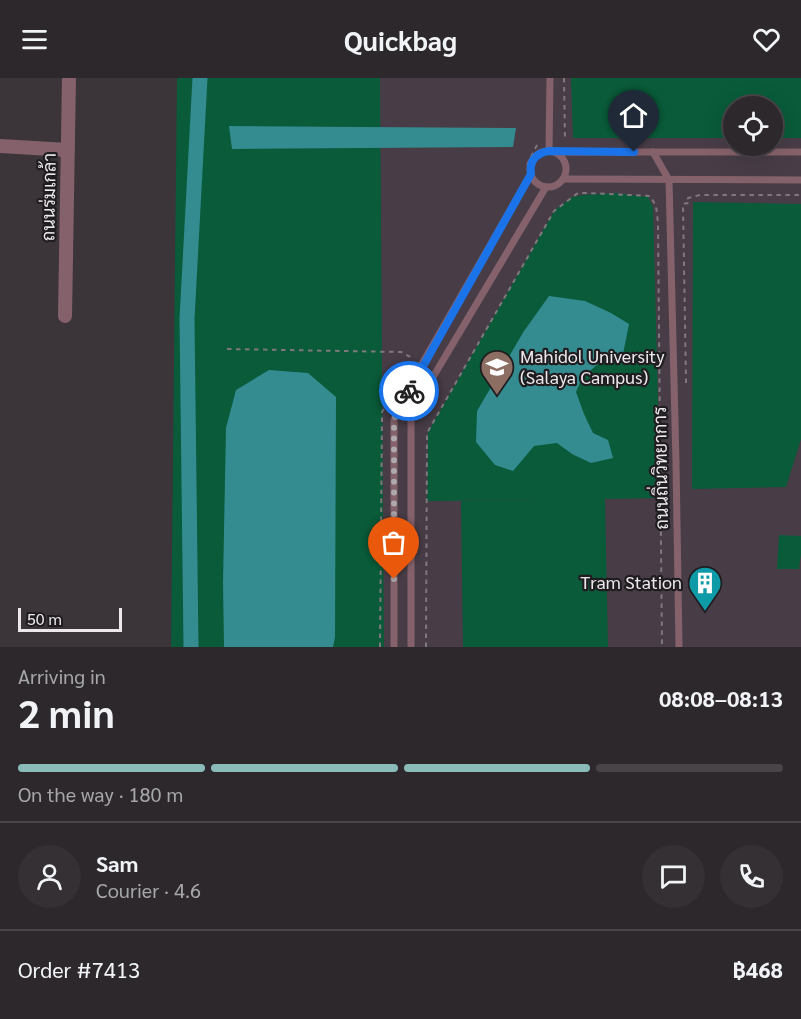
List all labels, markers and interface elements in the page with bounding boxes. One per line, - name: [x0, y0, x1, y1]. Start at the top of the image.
- text: Quickbag: [344, 22, 457, 57]
- icon: menu: [18, 23, 51, 56]
- icon: heart: [750, 23, 783, 56]
- pin: [608, 90, 659, 152]
- map controls: [723, 96, 783, 156]
- button: locate: [723, 96, 783, 156]
- icon: home: [617, 99, 650, 132]
- street label: ถนนร่มเกล้า: [35, 153, 60, 241]
- place label: Mahidol University (Salaya Campus): [520, 344, 665, 388]
- school or university icon: Mahidol University (Salaya Campus): [479, 349, 515, 396]
- courier: [379, 361, 439, 421]
- icon: bike: [393, 375, 426, 408]
- street label: ถนนถิ่นวิทยาการ: [645, 406, 672, 530]
- pin: [368, 517, 419, 579]
- icon: bag: [377, 526, 410, 559]
- building icon: Tram Station: [687, 565, 723, 612]
- place label: Tram Station: [580, 570, 682, 593]
- scale bar: [18, 605, 122, 632]
- text: 50 m: [27, 608, 62, 629]
- text: Arriving in: [18, 663, 106, 689]
- text: 08:08–08:13: [659, 684, 783, 712]
- text: 2 min: [18, 686, 115, 737]
- text: On the way · 180 m: [18, 781, 183, 807]
- button: person: [18, 845, 81, 908]
- button: chat: [642, 845, 705, 908]
- button: phone: [720, 845, 783, 908]
- text: Sam: [96, 849, 138, 877]
- text: Courier · 4.6: [96, 877, 201, 903]
- text: Order #7413: [18, 955, 140, 983]
- text: ฿468: [732, 955, 783, 983]

